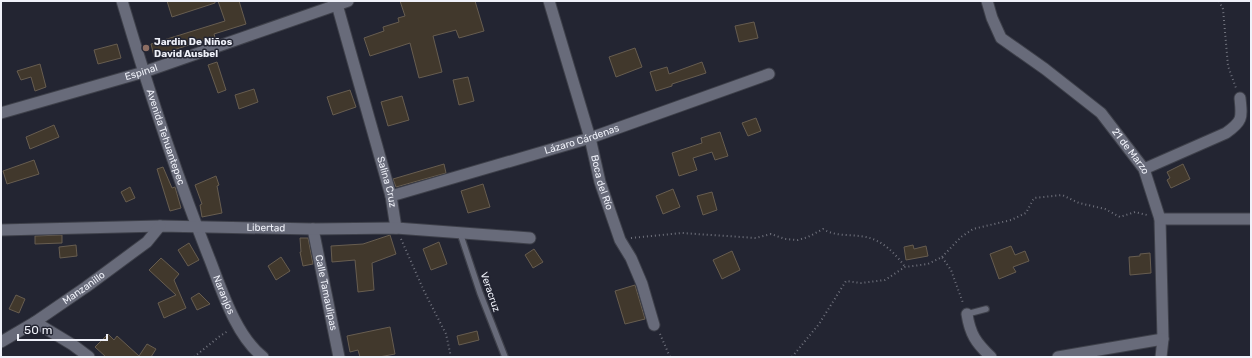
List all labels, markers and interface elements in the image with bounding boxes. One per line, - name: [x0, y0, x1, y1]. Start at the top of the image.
- place label: Jardin De Niños David Ausbel: [154, 36, 233, 60]
- marker: Jardin De Niños David Ausbel: [141, 43, 151, 53]
- street label: Espinal: [124, 62, 159, 83]
- street label: Avenida Tehuantepec: [144, 88, 187, 187]
- street label: Lázaro Cárdenas: [543, 122, 621, 157]
- street label: 21 de Marzo: [1109, 126, 1151, 176]
- street label: Boca del Río: [588, 154, 615, 212]
- street label: Salina Cruz: [374, 155, 399, 208]
- street label: Libertad: [246, 222, 286, 234]
- street label: Calle Tamaulipas: [312, 254, 340, 332]
- street label: Manzanillo: [60, 269, 108, 307]
- street label: Veracruz: [478, 271, 502, 313]
- street label: Naranjos: [210, 273, 237, 316]
- scale bar: [18, 316, 107, 342]
- text: 50 m: [24, 323, 52, 337]

